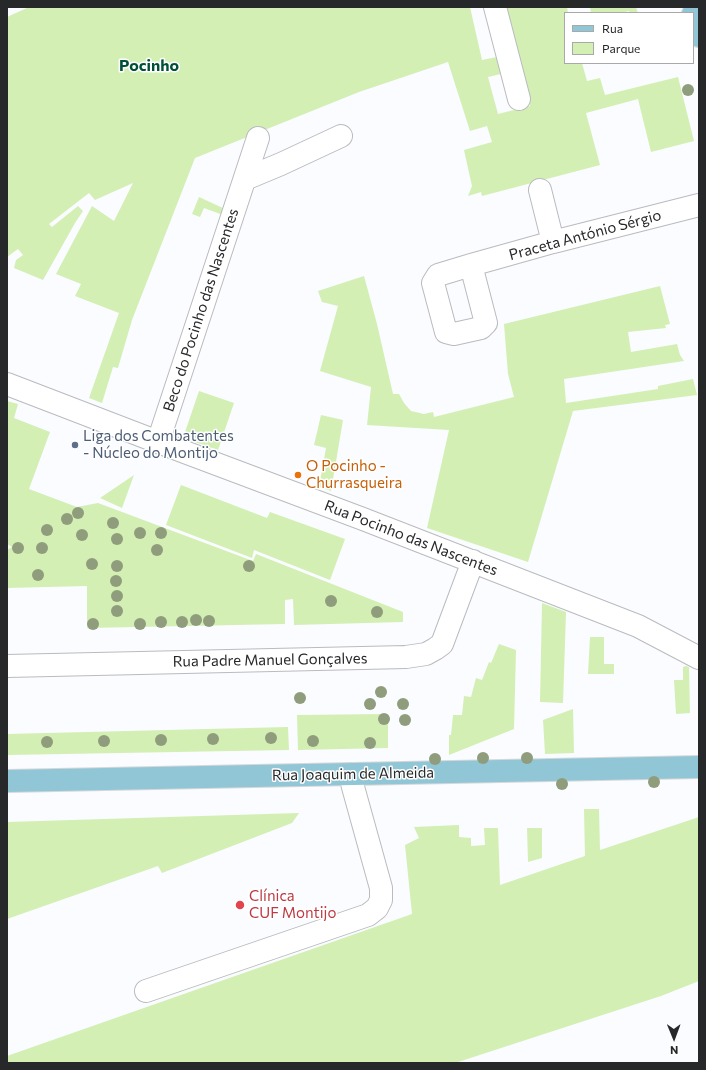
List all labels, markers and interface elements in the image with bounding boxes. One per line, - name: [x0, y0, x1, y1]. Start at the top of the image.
- legend: [564, 12, 694, 64]
- text: Rua: [602, 21, 623, 35]
- text: Parque: [602, 41, 640, 55]
- district label: Pocinho: [119, 56, 179, 76]
- street label: Beco do Pocinho das Nascentes: [160, 206, 242, 414]
- street label: Praceta António Sérgio: [507, 206, 663, 264]
- place label: Liga dos Combatentes - Núcleo do Montijo: [83, 427, 234, 462]
- marker: Liga dos Combatentes - Núcleo do Montijo: [70, 440, 80, 450]
- place label: O Pocinho - Churrasqueira: [306, 457, 402, 492]
- marker: O Pocinho - Churrasqueira: [293, 470, 303, 480]
- street label: Rua Pocinho das Nascentes: [322, 497, 500, 579]
- street label: Rua Padre Manuel Gonçalves: [172, 649, 368, 671]
- street label: Rua Joaquim de Almeida: [272, 764, 434, 784]
- place label: Clínica CUF Montijo: [249, 887, 336, 922]
- marker: Clínica CUF Montijo: [234, 899, 246, 911]
- north arrow: [654, 1018, 694, 1058]
- text: N: [670, 1044, 678, 1057]

